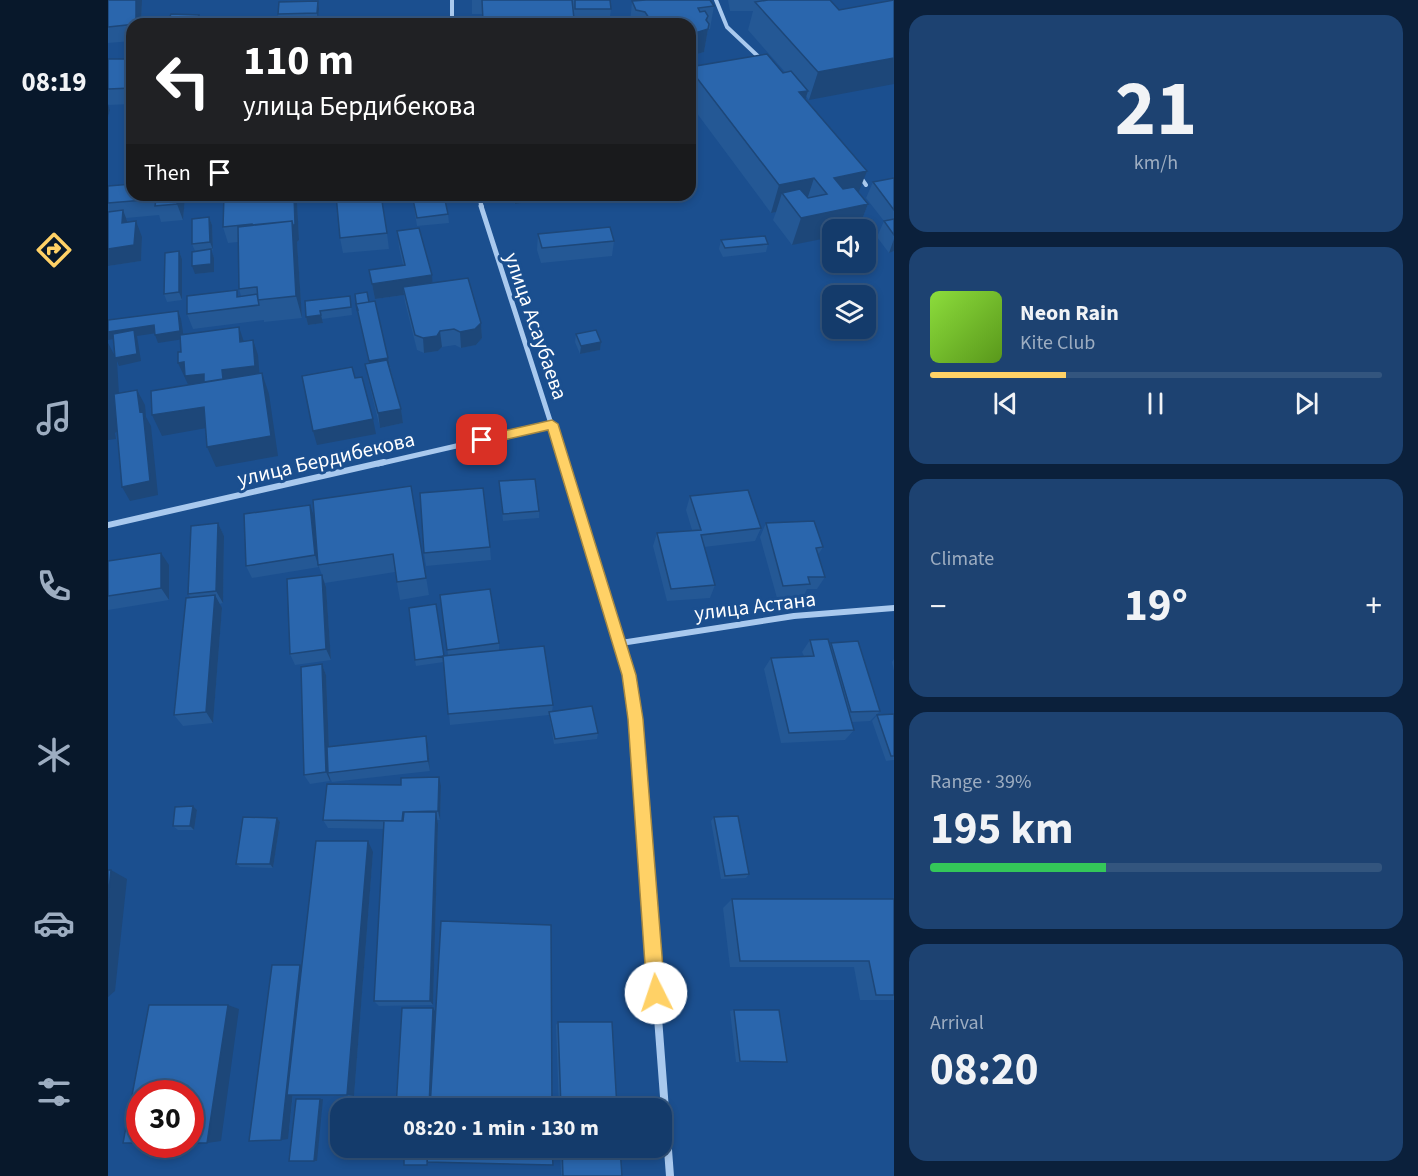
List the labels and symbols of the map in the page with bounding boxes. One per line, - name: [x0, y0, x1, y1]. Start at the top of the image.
- street label: улица Асаубаева: [497, 248, 575, 404]
- pin: [456, 414, 507, 465]
- street label: улица Бердибекова: [234, 424, 418, 494]
- street label: улица Астана: [693, 584, 817, 628]
- position arrow: [624, 961, 688, 1025]
- speed limit sign: 30: [126, 1080, 204, 1158]

